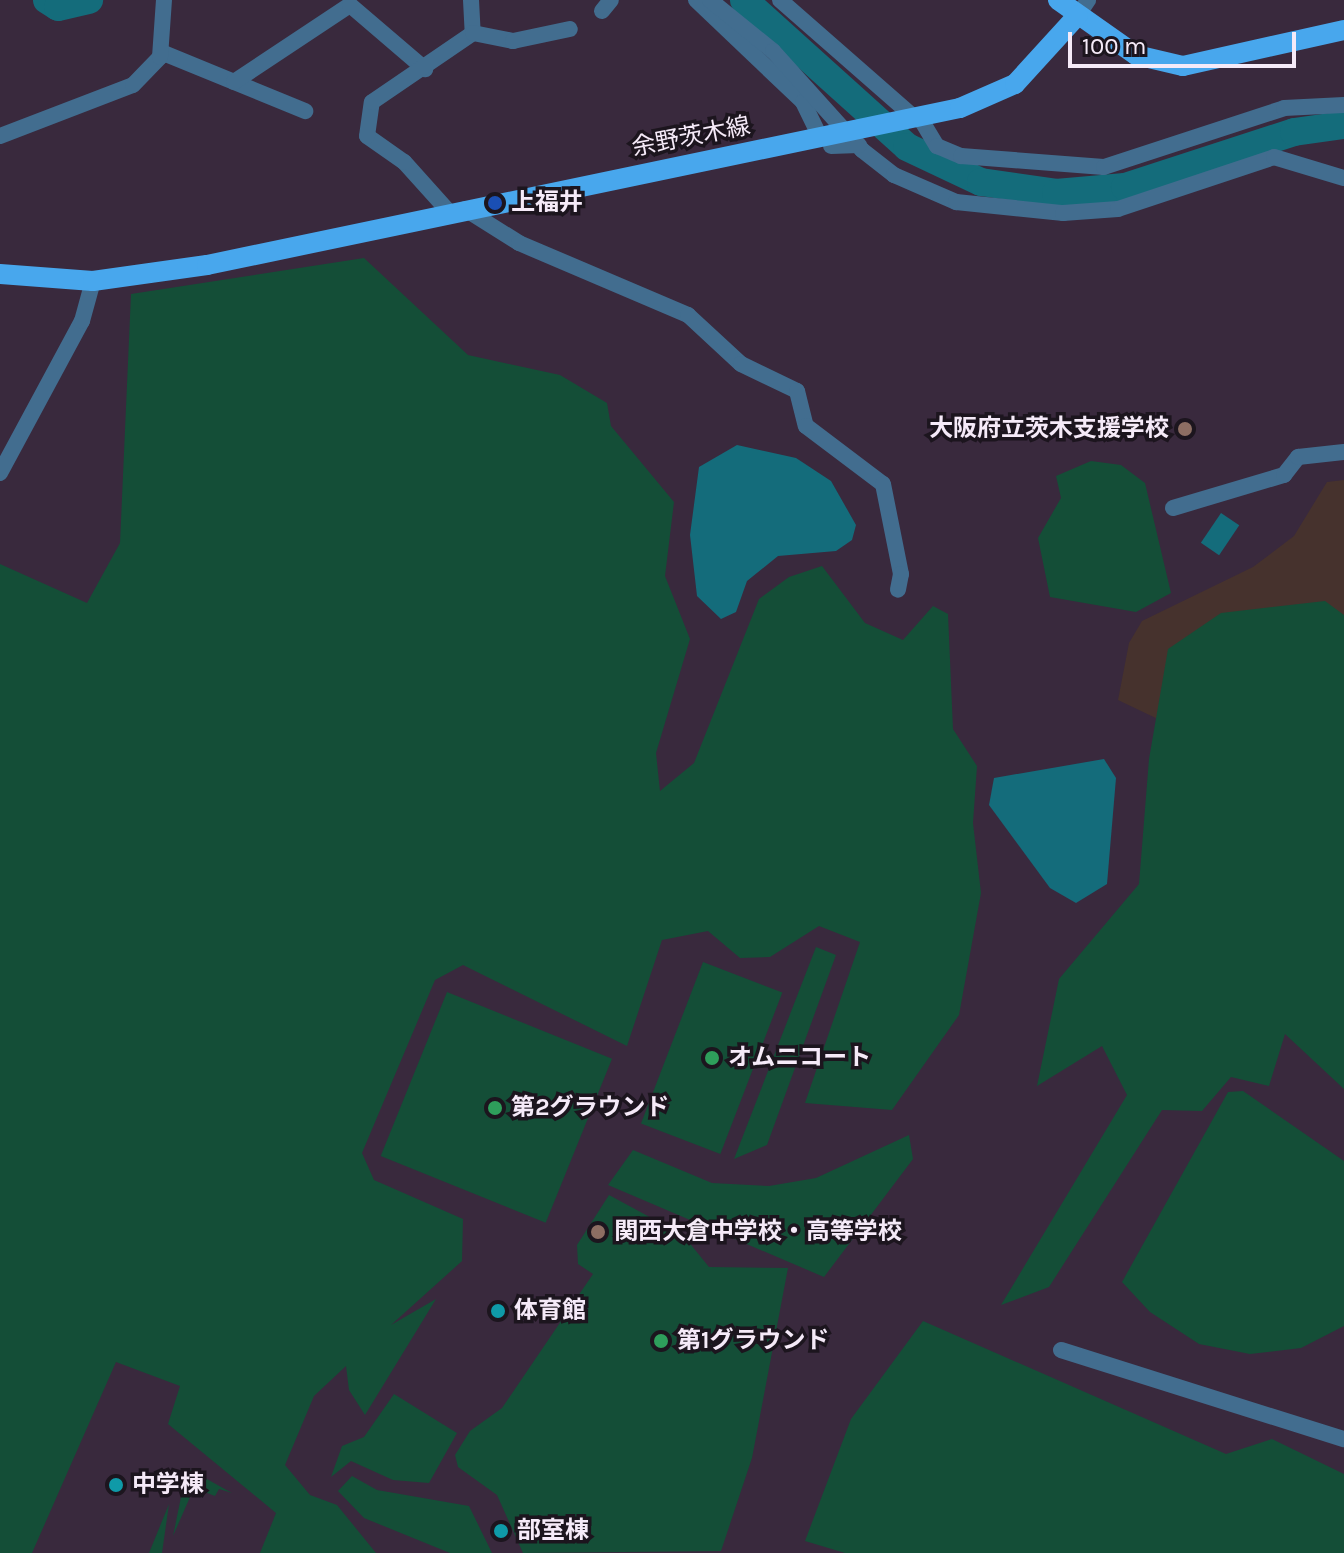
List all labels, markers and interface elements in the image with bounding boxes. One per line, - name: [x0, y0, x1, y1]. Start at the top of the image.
- scale bar: [1072, 16, 1300, 66]
- text: 100 m: [1082, 32, 1147, 60]
- street label: 余野茨木線: [629, 111, 753, 163]
- place label: 上福井: [511, 189, 583, 217]
- marker: 上福井: [486, 194, 504, 212]
- place label: 大阪府立茨木支援学校: [929, 415, 1169, 443]
- marker: 大阪府立茨木支援学校: [1176, 420, 1194, 438]
- place label: オムニコート: [728, 1044, 872, 1072]
- marker: オムニコート: [703, 1049, 721, 1067]
- place label: 第2グラウンド: [511, 1094, 670, 1122]
- marker: 第2グラウンド: [486, 1099, 504, 1117]
- place label: 関西大倉中学校・高等学校: [614, 1218, 902, 1246]
- marker: 関西大倉中学校・高等学校: [589, 1223, 607, 1241]
- place label: 体育館: [514, 1297, 586, 1325]
- marker: 体育館: [489, 1302, 507, 1320]
- place label: 第1グラウンド: [677, 1327, 830, 1355]
- marker: 第1グラウンド: [652, 1332, 670, 1350]
- place label: 中学棟: [132, 1471, 204, 1499]
- marker: 中学棟: [107, 1476, 125, 1494]
- place label: 部室棟: [517, 1517, 589, 1545]
- marker: 部室棟: [492, 1522, 510, 1540]

